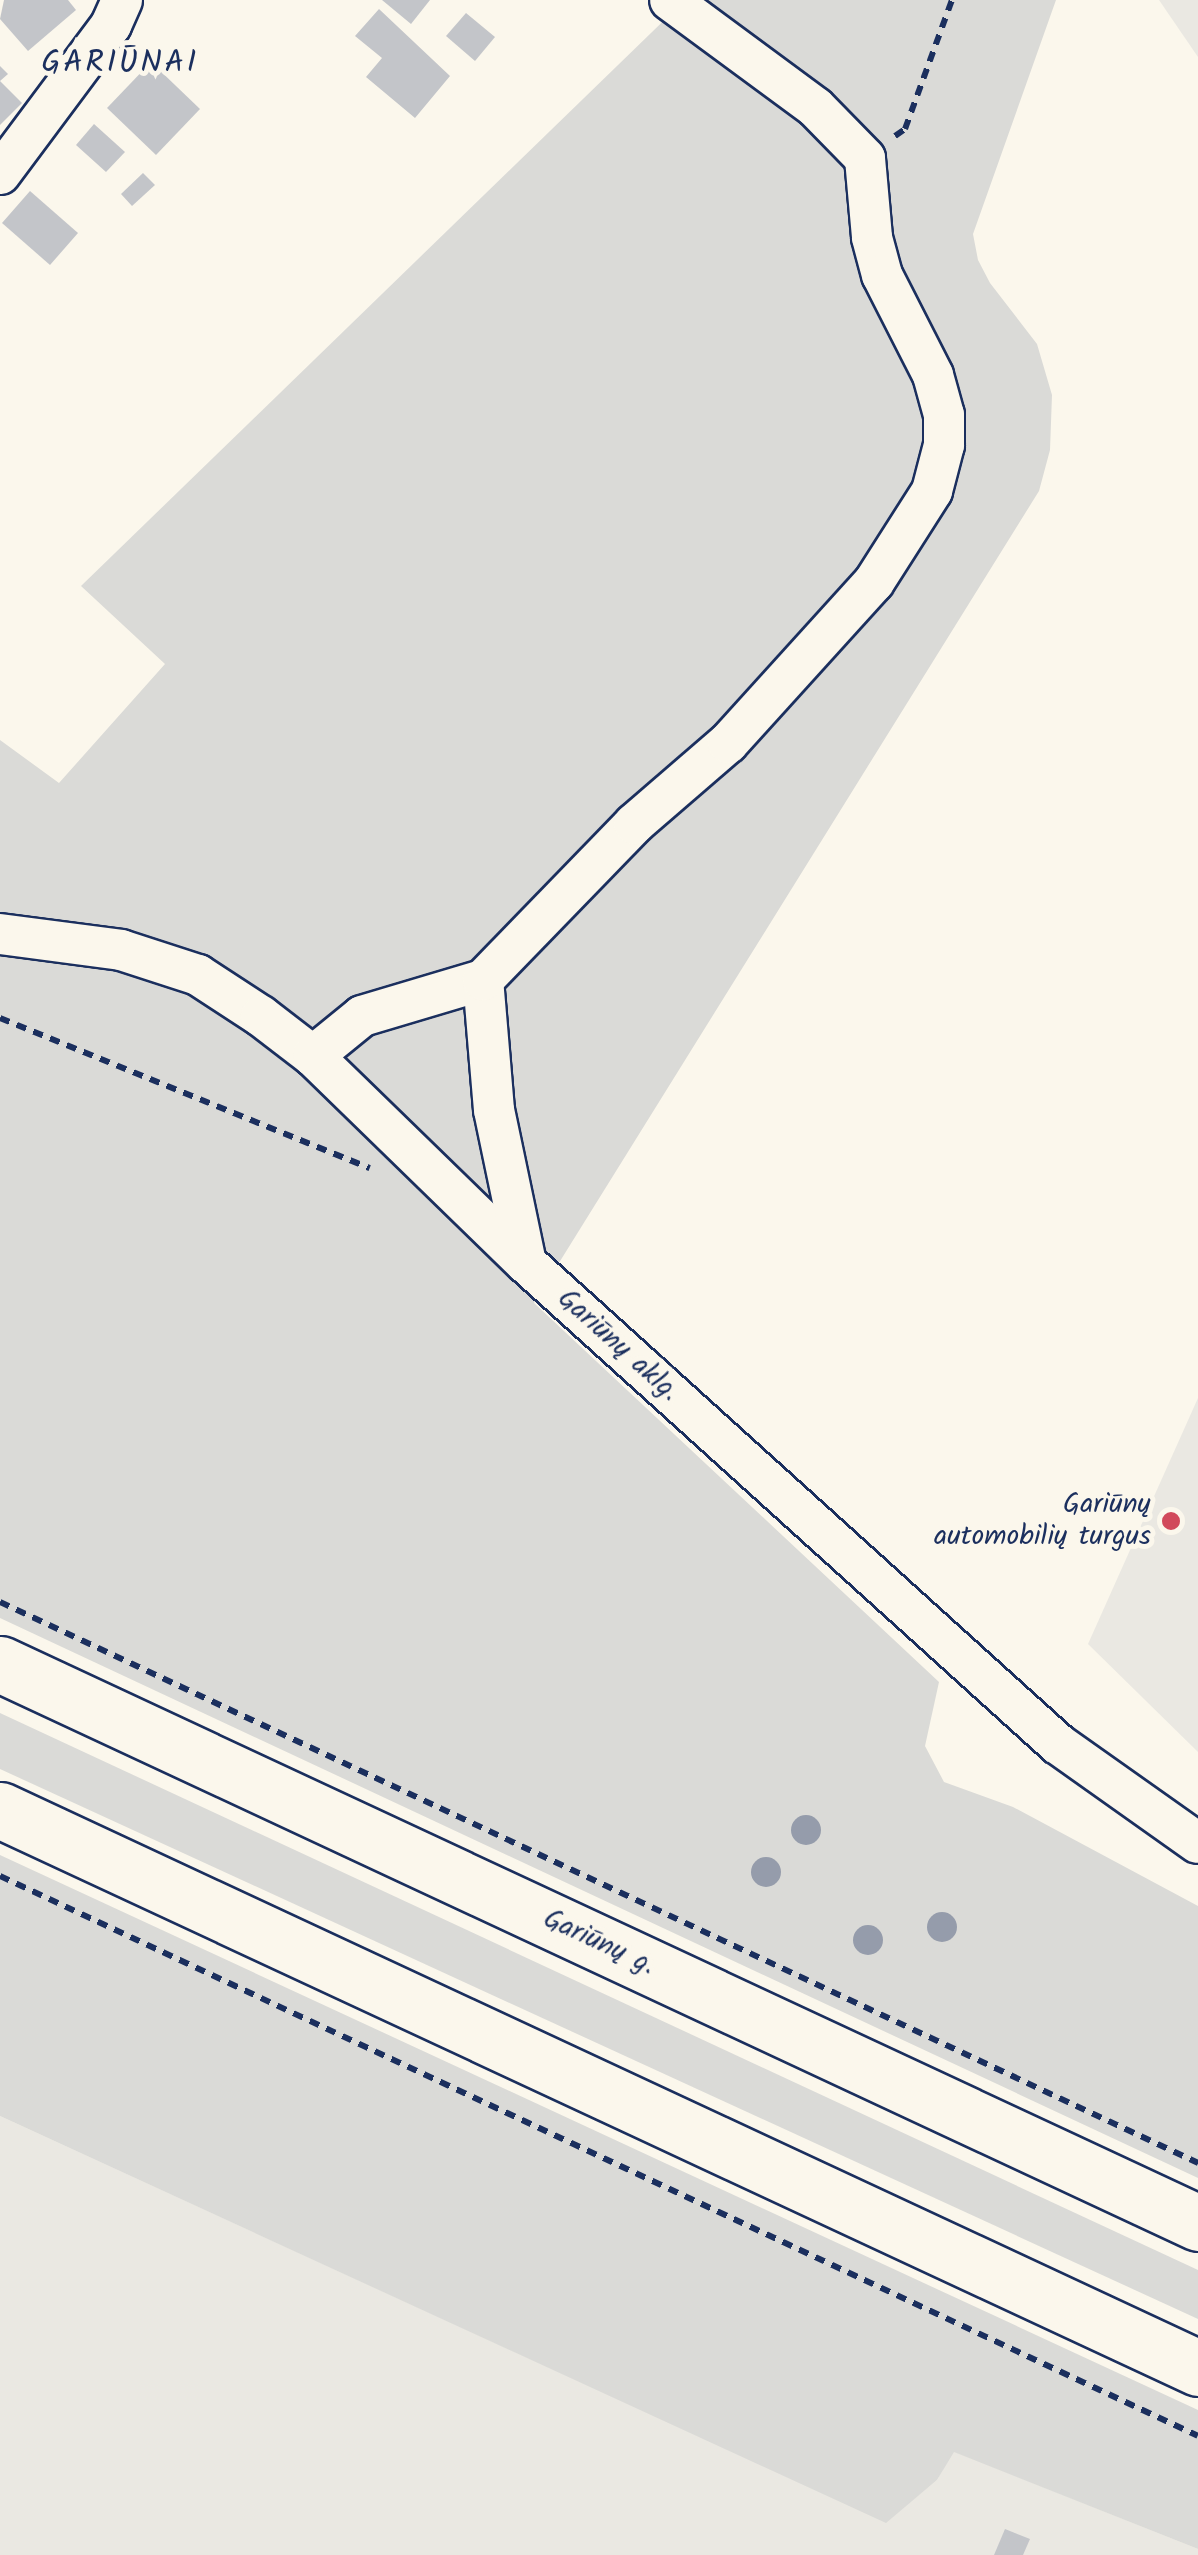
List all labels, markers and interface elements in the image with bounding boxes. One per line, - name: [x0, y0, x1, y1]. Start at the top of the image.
- district label: GARIŪNAI: [41, 45, 199, 83]
- street label: Gariūnų aklg.: [550, 1283, 686, 1409]
- place label: Gariūnų automobilių turgus: [934, 1488, 1151, 1554]
- marker: Gariūnų automobilių turgus: [1160, 1510, 1182, 1532]
- street label: Gariūnų g.: [538, 1903, 660, 1983]

